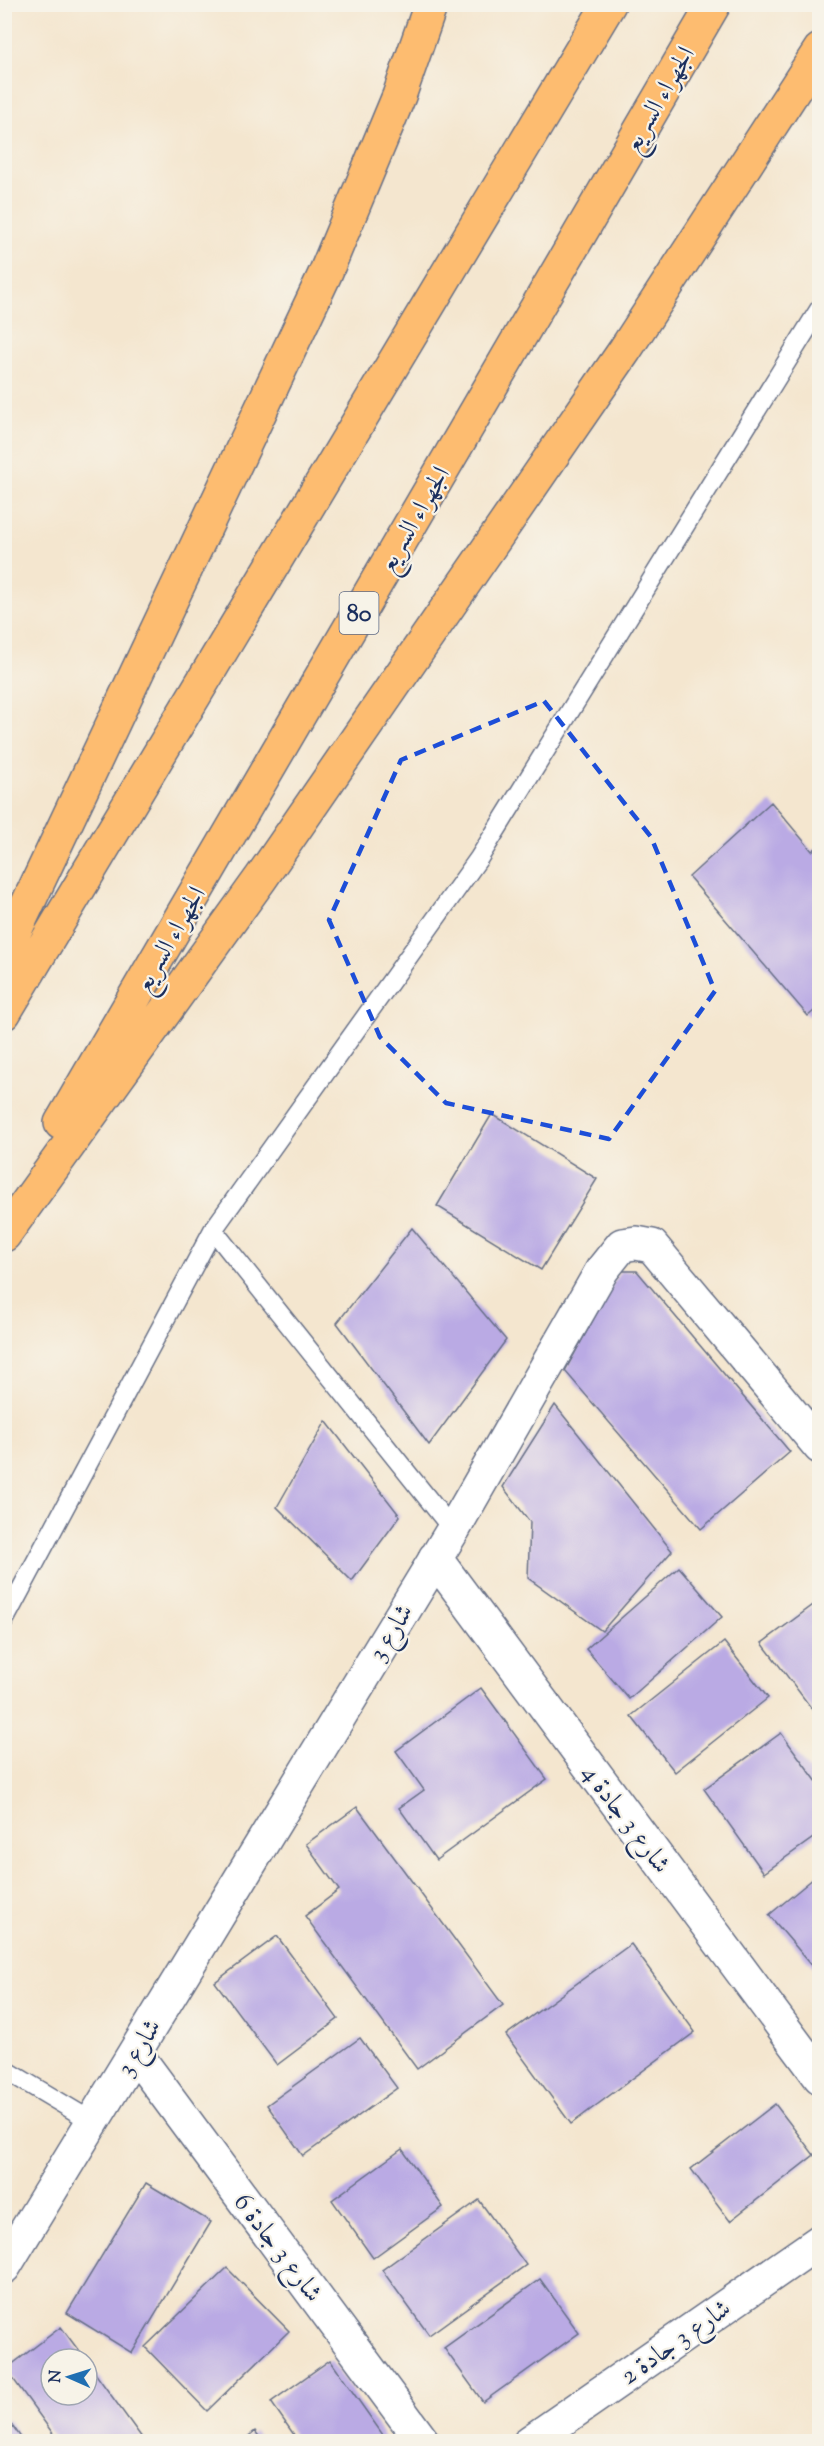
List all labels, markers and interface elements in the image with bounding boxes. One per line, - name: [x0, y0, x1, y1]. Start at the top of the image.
- street label: الجهراء السريع: [615, 40, 708, 162]
- street label: الجهراء السريع: [370, 460, 463, 582]
- road number: 80: [340, 592, 378, 634]
- street label: الجهراء السريع: [126, 880, 219, 1002]
- street label: شارع 3: [361, 1598, 425, 1670]
- street label: شارع 3 جادة 4: [571, 1757, 678, 1883]
- street label: شارع 3: [109, 2013, 173, 2085]
- street label: شارع 3 جادة 6: [223, 2186, 330, 2311]
- street label: شارع 3 جادة 2: [614, 2291, 740, 2396]
- north arrow: [39, 2347, 99, 2407]
- text: N: [45, 2369, 68, 2383]

